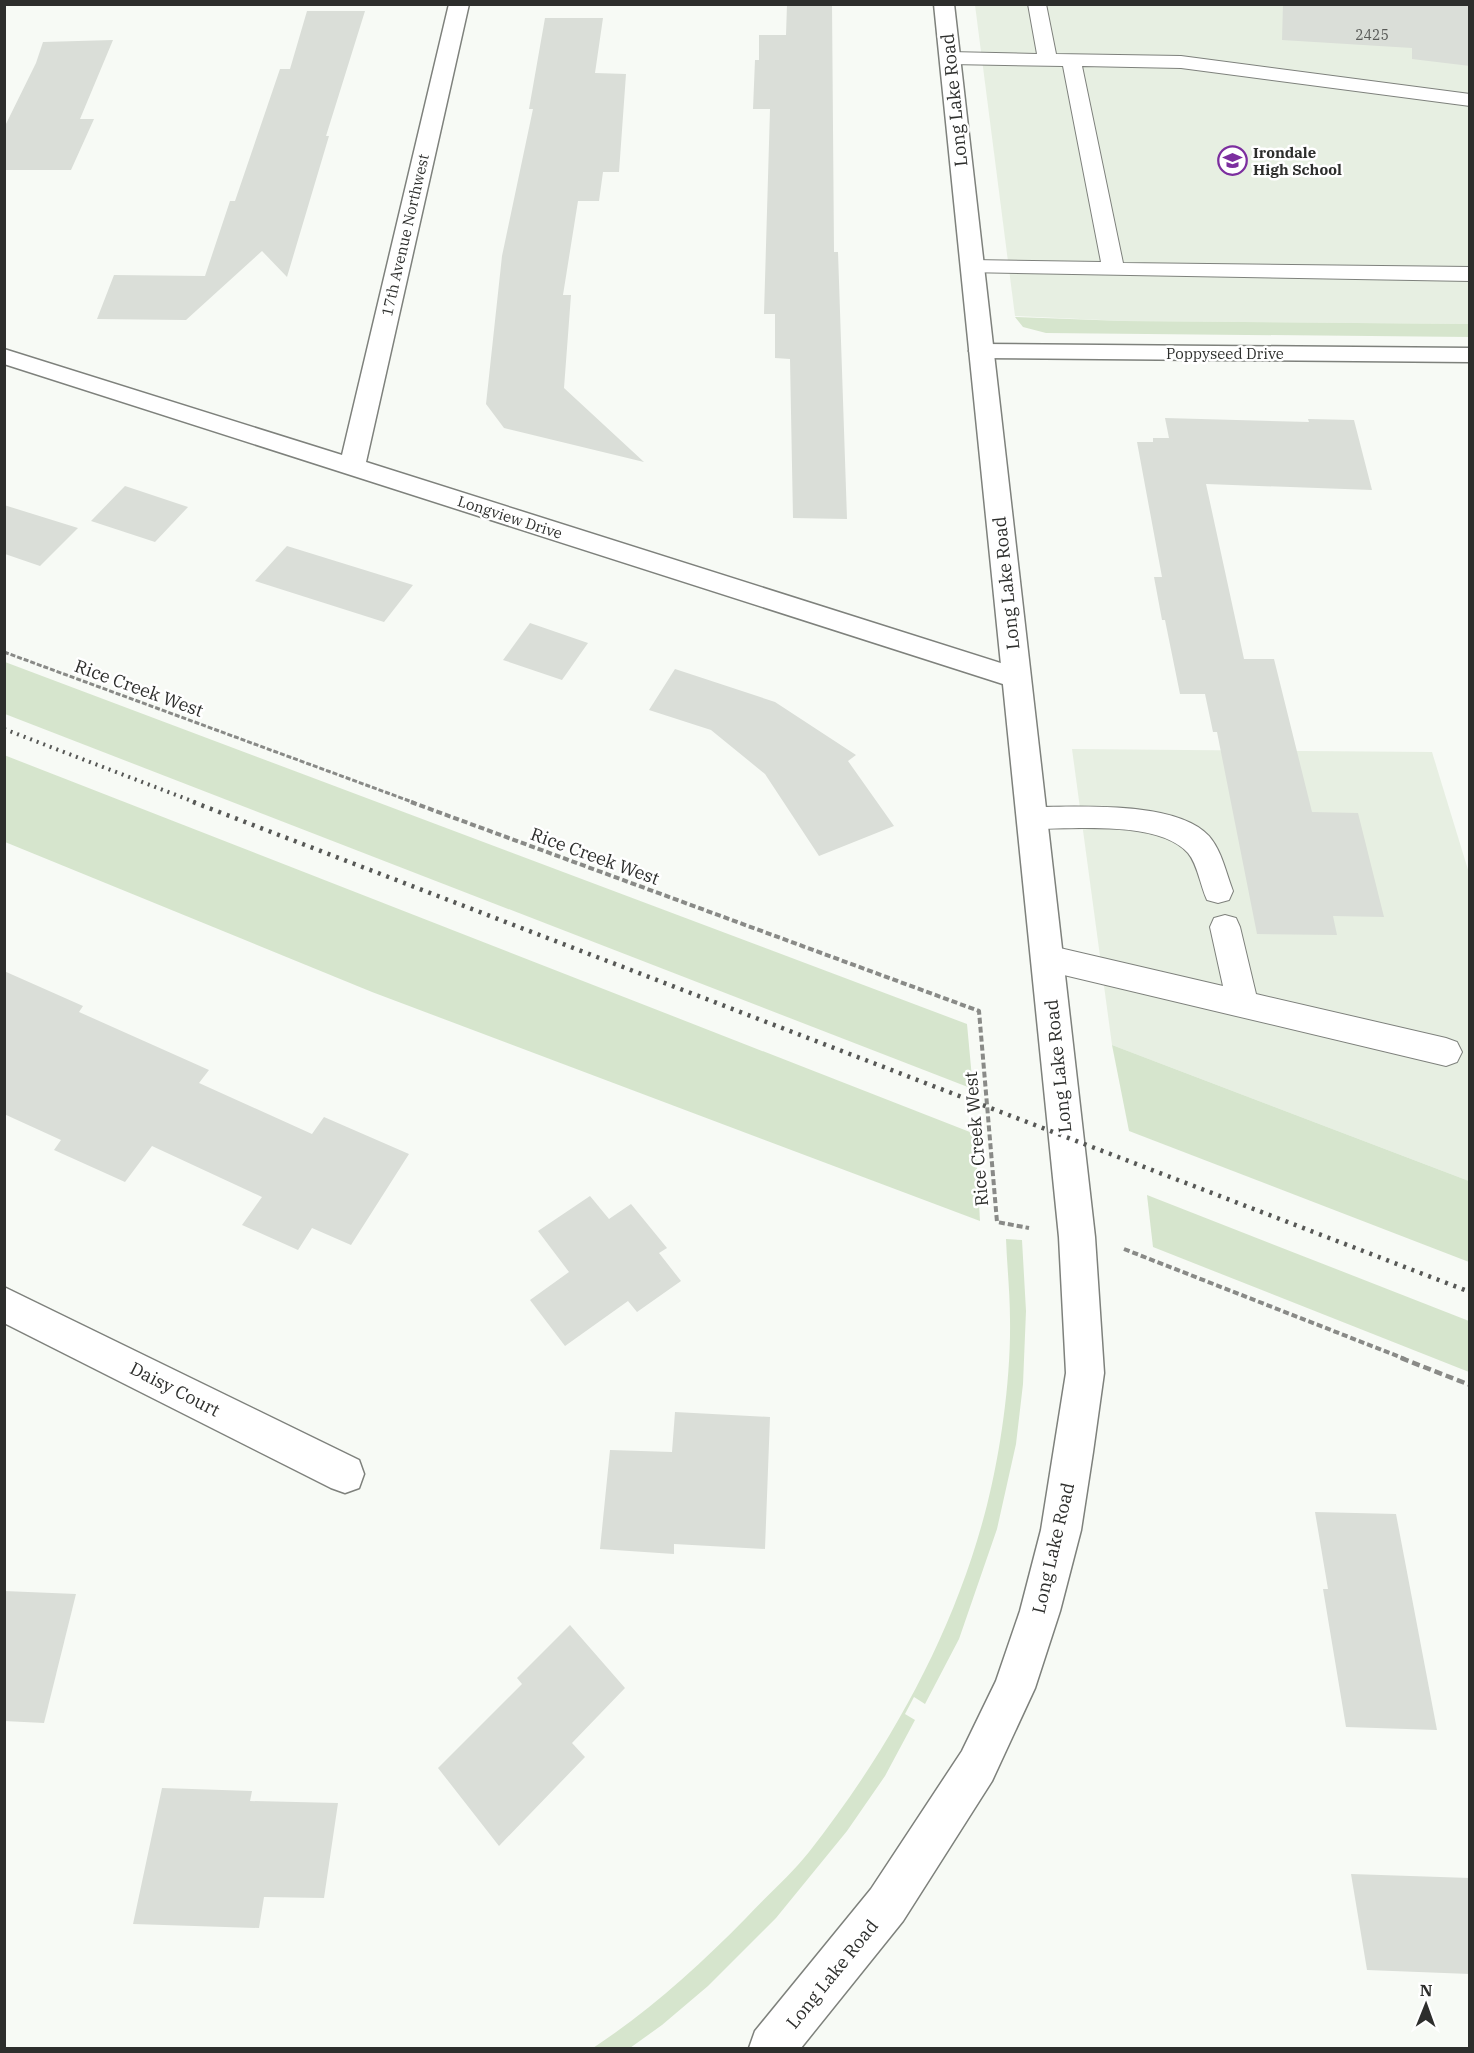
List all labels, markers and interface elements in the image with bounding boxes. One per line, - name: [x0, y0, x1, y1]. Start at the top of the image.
- house number: 2425: [1355, 26, 1389, 44]
- street label: Long Lake Road: [936, 32, 972, 168]
- place label: Irondale High School: [1253, 143, 1342, 179]
- school or university icon: Irondale High School: [1216, 145, 1248, 177]
- street label: 17th Avenue Northwest: [377, 152, 433, 318]
- street label: Poppyseed Drive: [1166, 344, 1284, 363]
- street label: Longview Drive: [455, 491, 565, 543]
- street label: Long Lake Road: [988, 515, 1024, 651]
- street label: Rice Creek West: [71, 654, 207, 722]
- street label: Rice Creek West: [527, 822, 663, 890]
- street label: Long Lake Road: [1040, 998, 1076, 1134]
- street label: Rice Creek West: [959, 1071, 993, 1207]
- street label: Daisy Court: [126, 1357, 224, 1421]
- street label: Long Lake Road: [1027, 1480, 1079, 1616]
- street label: Long Lake Road: [781, 1915, 883, 2033]
- north arrow: [1396, 1975, 1456, 2035]
- text: N: [1420, 1980, 1433, 2000]

